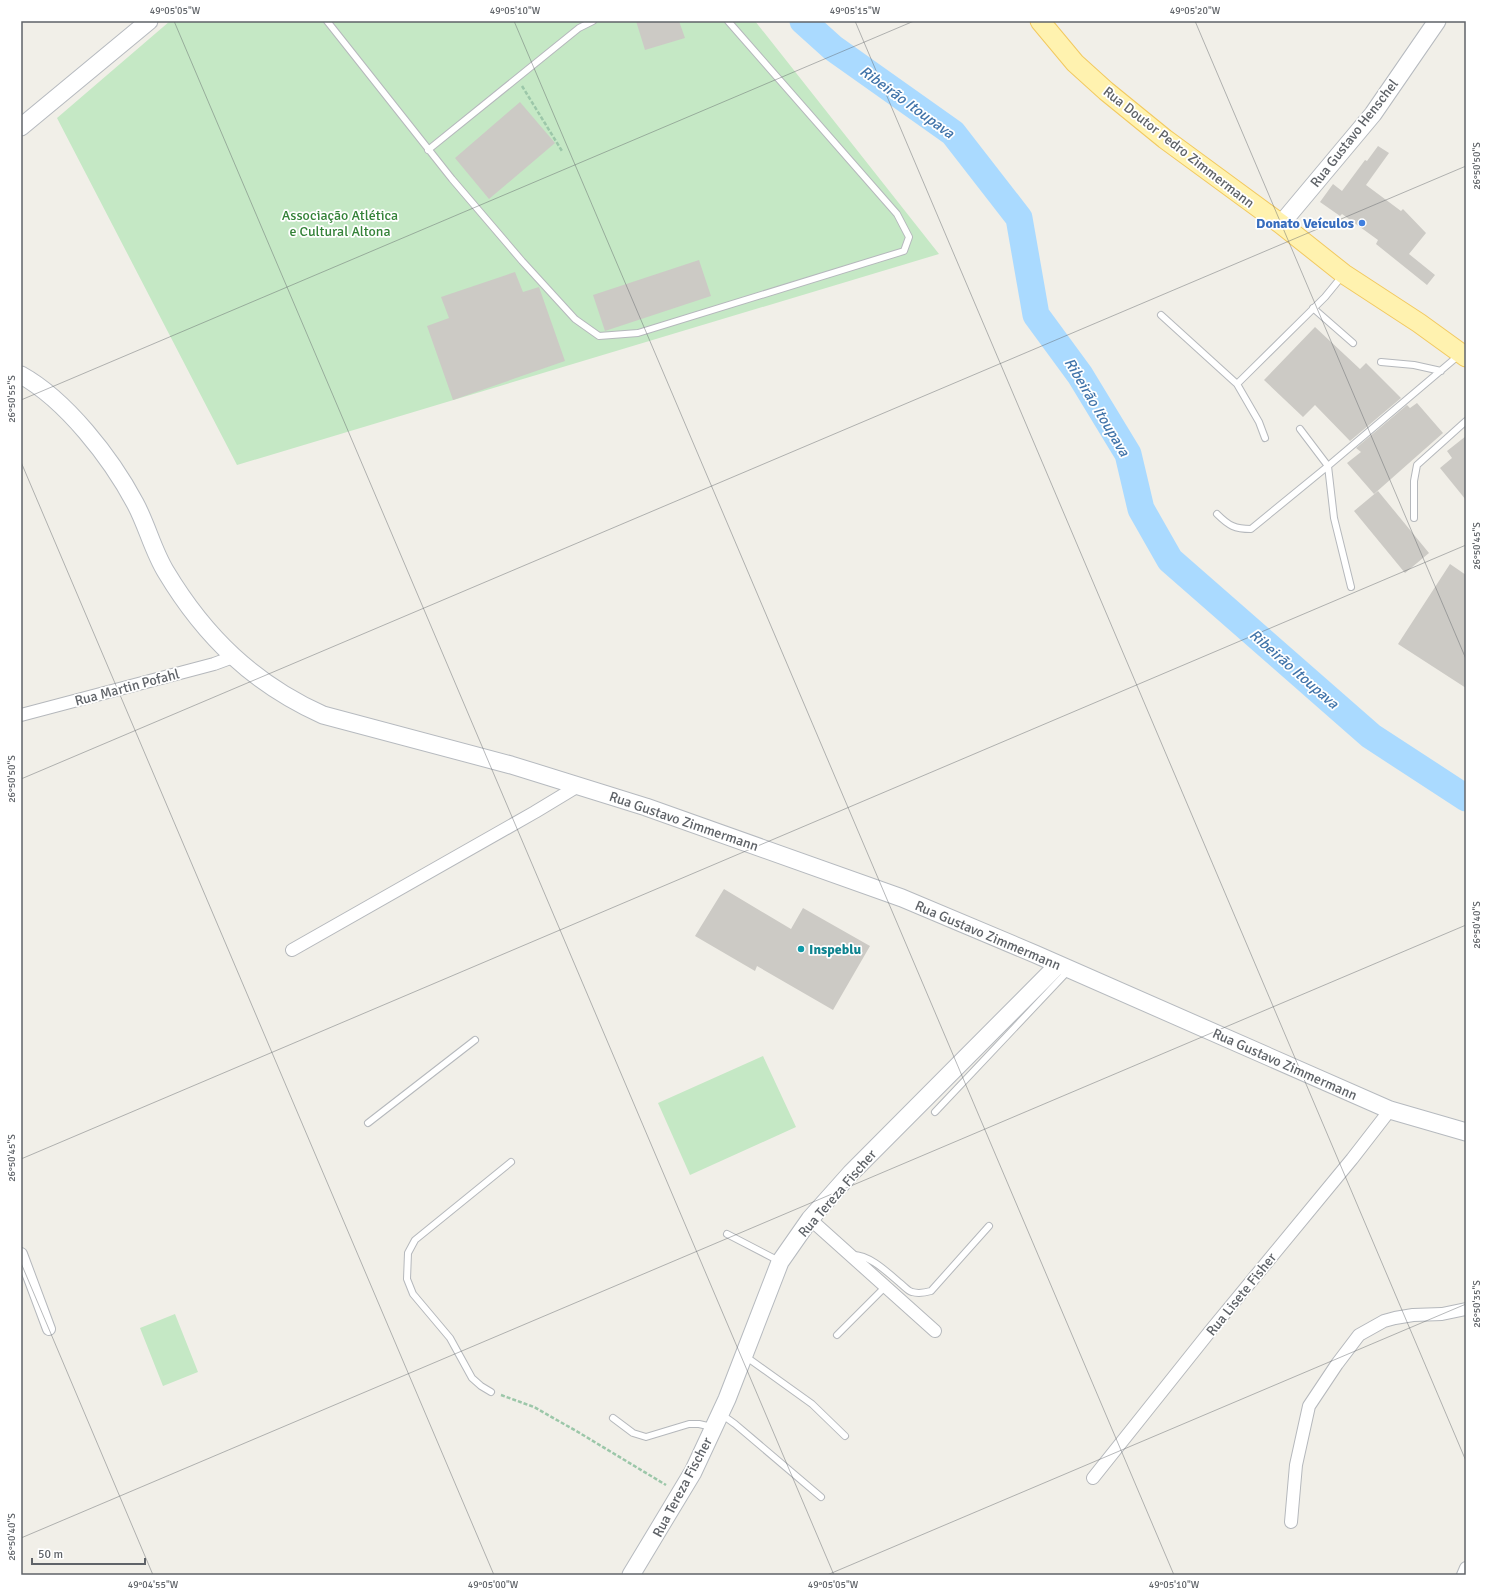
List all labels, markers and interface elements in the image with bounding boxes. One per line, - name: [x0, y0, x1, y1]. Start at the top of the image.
- text: 49°05'05"W: [150, 5, 201, 17]
- text: 49°05'10"W: [490, 5, 541, 17]
- text: 49°05'15"W: [830, 5, 881, 17]
- text: 49°05'20"W: [1170, 5, 1221, 17]
- water label: Ribeirão Itoupava: [856, 62, 958, 142]
- street label: Rua Gustavo Henschel: [1307, 76, 1402, 191]
- street label: Rua Doutor Pedro Zimmermann: [1100, 83, 1258, 212]
- text: 26°50'50"S: [1471, 142, 1483, 190]
- park label: Associação Atlética e Cultural Altona: [282, 207, 398, 240]
- place label: Donato Veículos: [1256, 215, 1354, 232]
- marker: Donato Veículos: [1357, 218, 1367, 228]
- water label: Ribeirão Itoupava: [1060, 354, 1134, 460]
- text: 26°50'55"S: [6, 375, 18, 423]
- text: 26°50'45"S: [1471, 522, 1483, 570]
- water label: Ribeirão Itoupava: [1246, 626, 1342, 713]
- street label: Rua Martin Pofahl: [73, 665, 181, 710]
- text: 26°50'50"S: [6, 755, 18, 803]
- street label: Rua Gustavo Zimmermann: [607, 788, 761, 855]
- street label: Rua Gustavo Zimmermann: [912, 897, 1063, 974]
- text: 26°50'40"S: [1471, 901, 1483, 949]
- place label: Inspeblu: [809, 941, 861, 958]
- marker: Inspeblu: [796, 944, 806, 954]
- street label: Rua Gustavo Zimmermann: [1210, 1025, 1360, 1104]
- text: 26°50'45"S: [6, 1134, 18, 1182]
- street label: Rua Tereza Fischer: [795, 1145, 881, 1241]
- street label: Rua Lisete Fisher: [1203, 1249, 1281, 1339]
- text: 26°50'35"S: [1471, 1280, 1483, 1328]
- street label: Rua Tereza Fischer: [649, 1434, 716, 1540]
- text: 26°50'40"S: [6, 1513, 18, 1561]
- scale bar: [32, 1540, 145, 1566]
- text: 50 m: [38, 1547, 63, 1562]
- text: 49°04'55"W: [128, 1579, 179, 1591]
- text: 49°05'00"W: [468, 1579, 519, 1591]
- text: 49°05'05"W: [808, 1579, 859, 1591]
- text: 49°05'10"W: [1149, 1579, 1200, 1591]

